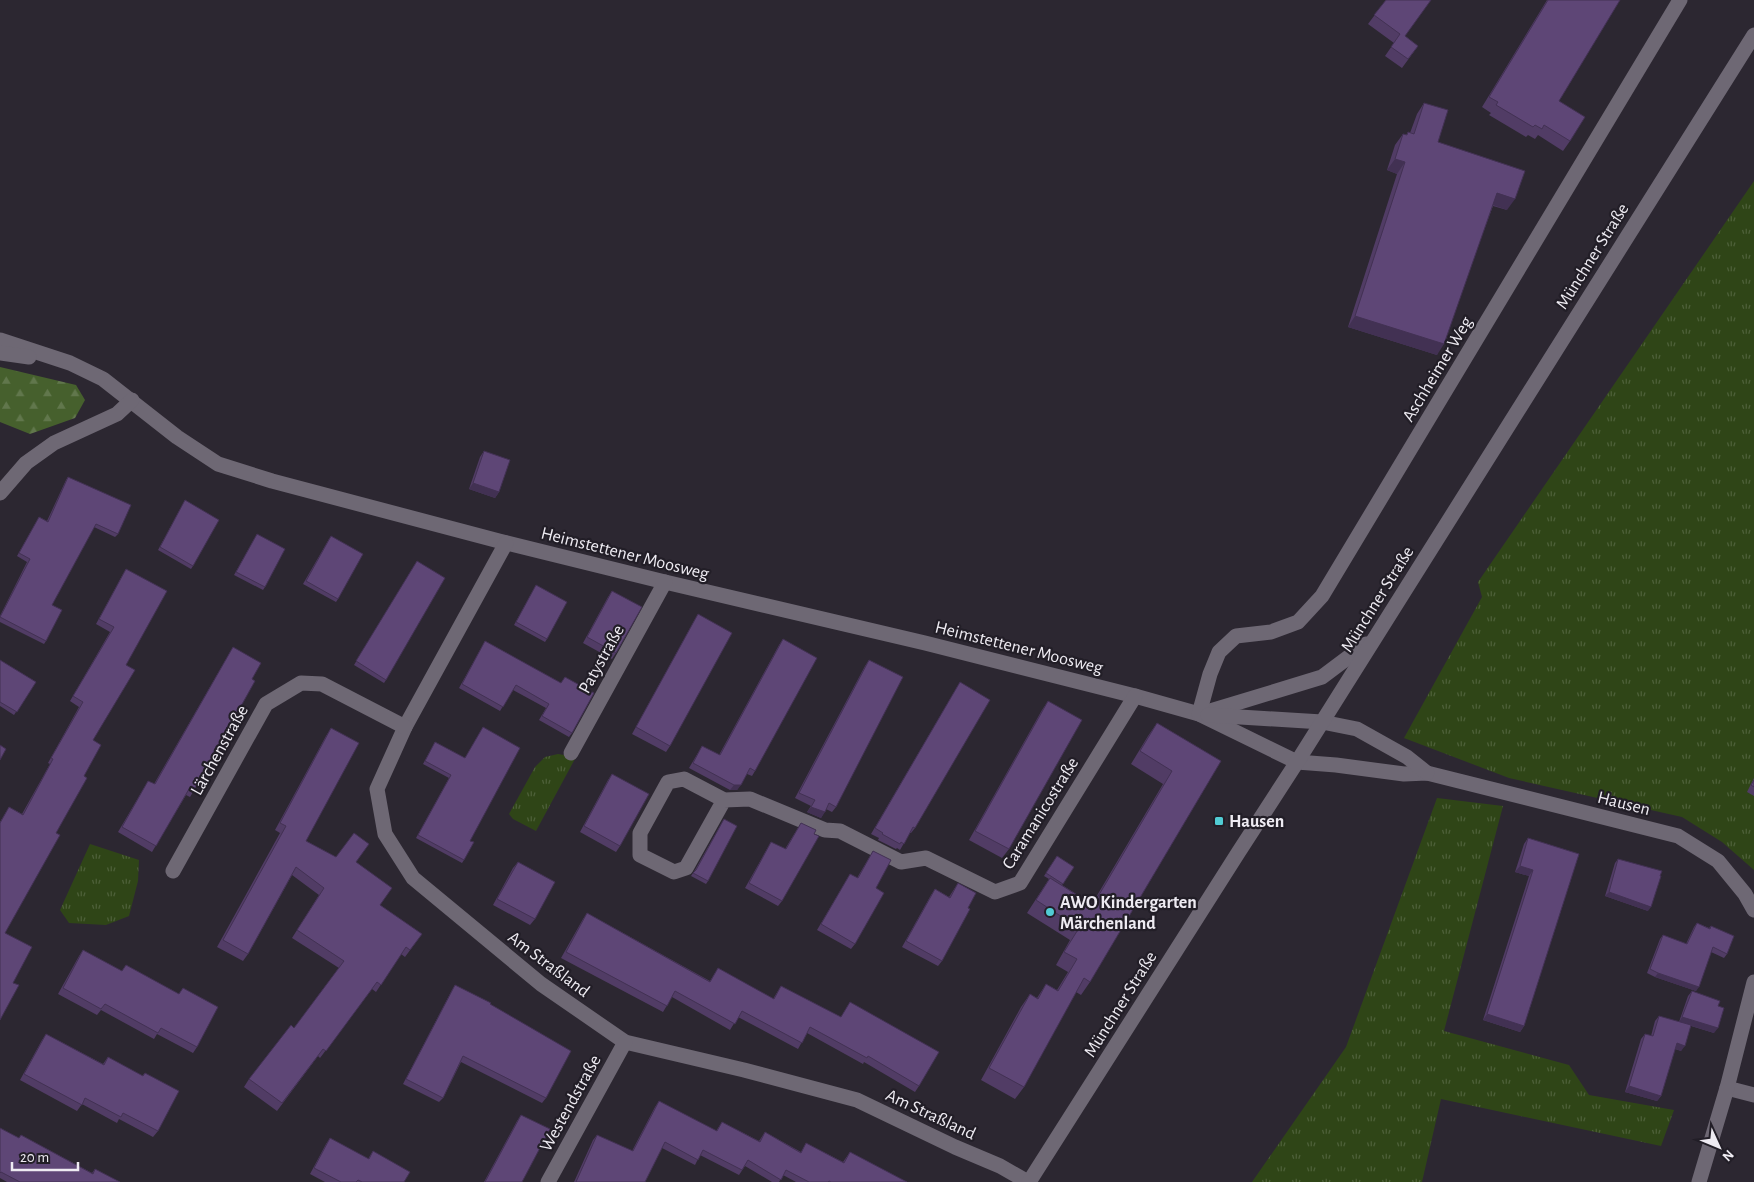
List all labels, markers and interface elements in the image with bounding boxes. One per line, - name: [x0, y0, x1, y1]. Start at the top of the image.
- street label: Münchner Straße: [1553, 200, 1633, 313]
- street label: Aschheimer Weg: [1399, 314, 1476, 425]
- street label: Heimstettener Moosweg: [539, 524, 711, 584]
- street label: Münchner Straße: [1338, 543, 1418, 656]
- street label: Heimstettener Moosweg: [933, 618, 1105, 678]
- street label: Patystraße: [576, 622, 628, 697]
- street label: Lärchenstraße: [188, 702, 252, 799]
- street label: Caramanicostraße: [999, 755, 1082, 873]
- street label: Hausen: [1596, 789, 1652, 819]
- place label: Hausen: [1229, 813, 1284, 831]
- marker: Hausen: [1213, 815, 1225, 827]
- place label: AWO Kindergarten Märchenland: [1060, 894, 1197, 933]
- marker: AWO Kindergarten Märchenland: [1044, 906, 1056, 918]
- street label: Am Straßland: [504, 928, 593, 1001]
- street label: Münchner Straße: [1081, 948, 1161, 1061]
- street label: Westendstraße: [537, 1052, 605, 1155]
- street label: Am Straßland: [883, 1086, 978, 1144]
- north arrow: [1694, 1122, 1744, 1172]
- scale bar: [12, 1140, 79, 1172]
- text: N: [1719, 1147, 1736, 1164]
- text: 20 m: [20, 1150, 49, 1165]

